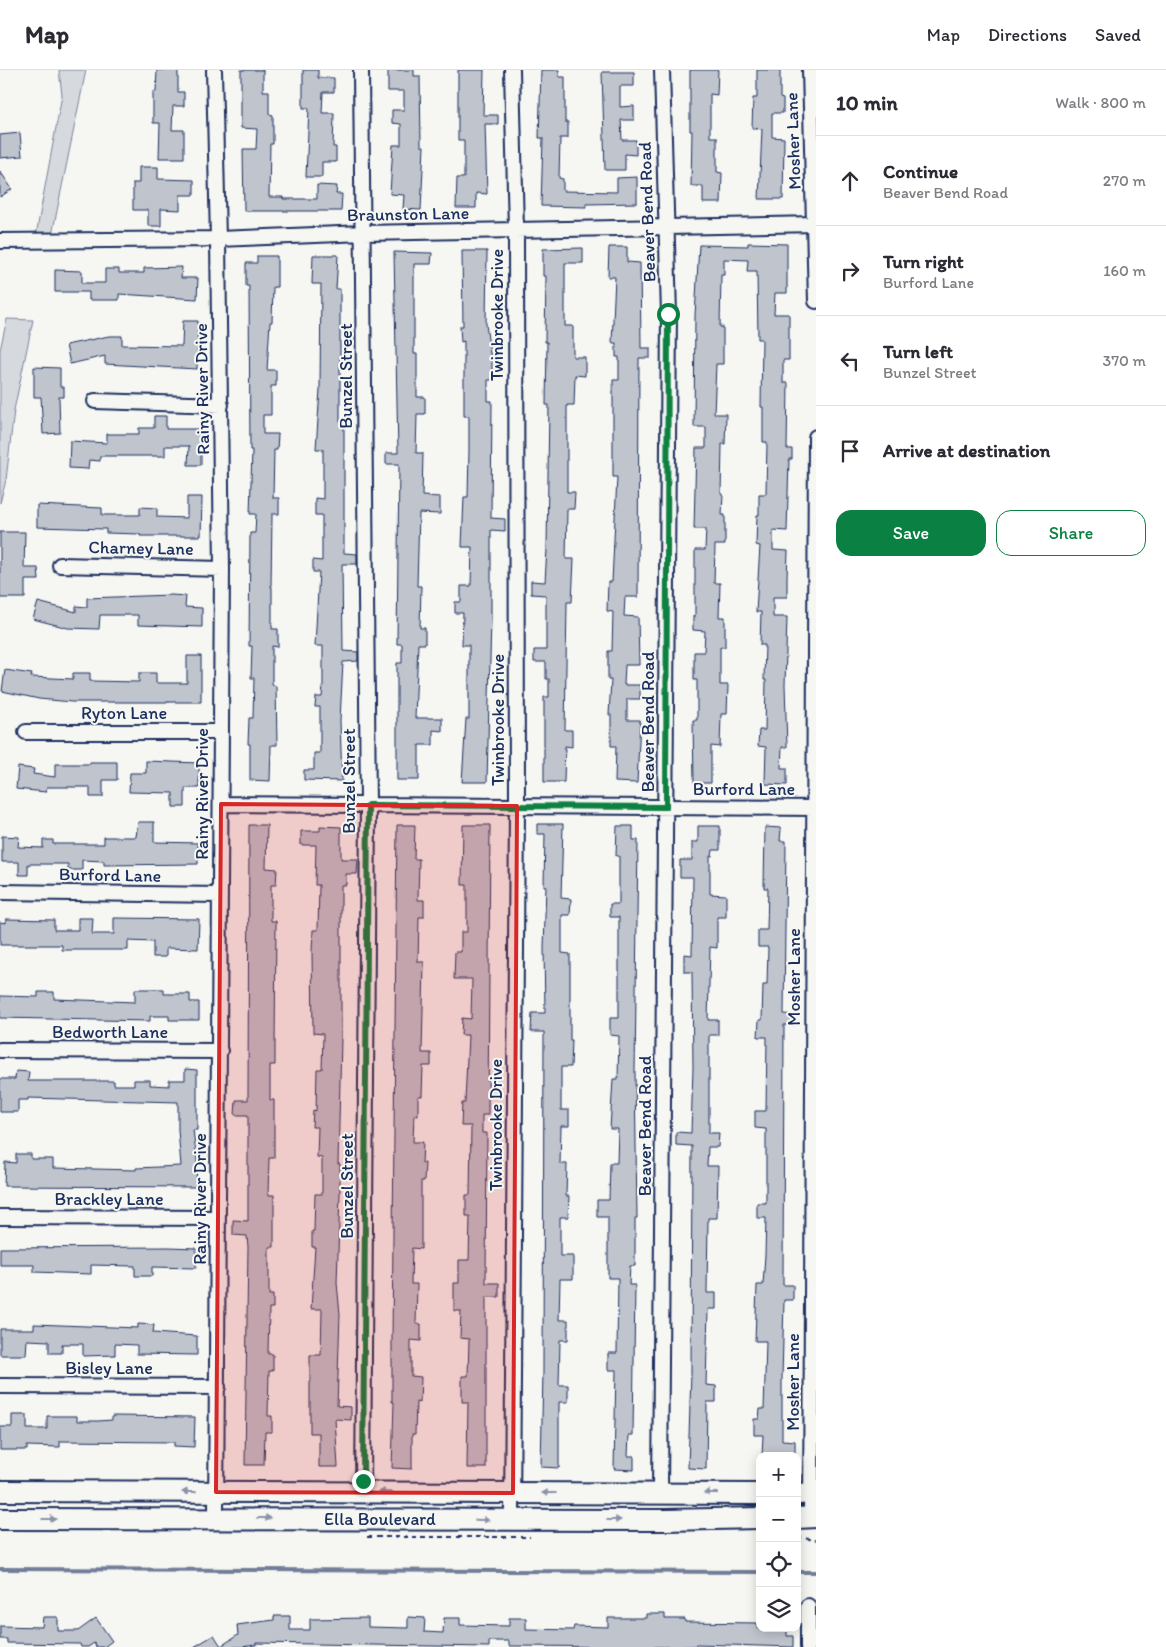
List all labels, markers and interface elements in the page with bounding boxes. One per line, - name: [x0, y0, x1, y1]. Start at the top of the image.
- text: Map: [25, 20, 69, 49]
- text: Map: [927, 24, 960, 46]
- text: Directions: [988, 24, 1067, 46]
- text: Saved: [1095, 24, 1141, 46]
- text: 10 min: [836, 90, 898, 115]
- street label: Mosher Lane: [780, 92, 806, 190]
- text: Walk · 800 m: [1055, 93, 1146, 112]
- street label: Beaver Bend Road: [634, 141, 660, 283]
- text: Continue: [883, 160, 958, 183]
- icon: ahead: [836, 167, 864, 195]
- text: 270 m: [1103, 171, 1146, 190]
- text: Beaver Bend Road: [883, 183, 1008, 202]
- street label: Braunston Lane: [347, 202, 469, 226]
- street label: Twinbrooke Drive: [486, 249, 508, 381]
- text: Turn right: [883, 250, 964, 273]
- icon: right: [836, 257, 864, 285]
- text: 160 m: [1103, 261, 1146, 280]
- text: Burford Lane: [883, 273, 974, 292]
- route start: [657, 303, 680, 326]
- street label: Rainy River Drive: [190, 323, 214, 455]
- street label: Bunzel Street: [335, 323, 357, 429]
- text: Turn left: [883, 340, 953, 363]
- icon: left: [836, 347, 864, 375]
- text: 370 m: [1102, 351, 1146, 370]
- text: Bunzel Street: [883, 363, 977, 382]
- icon: arrive: [836, 437, 864, 465]
- text: Arrive at destination: [883, 439, 1050, 462]
- button: Save: [836, 510, 986, 556]
- button: Share: [996, 510, 1146, 556]
- street label: Charney Lane: [88, 536, 194, 560]
- street label: Beaver Bend Road: [637, 651, 659, 792]
- street label: Twinbrooke Drive: [487, 654, 509, 786]
- street label: Ryton Lane: [81, 702, 167, 724]
- street label: Rainy River Drive: [191, 728, 213, 860]
- street label: Bunzel Street: [338, 728, 360, 834]
- street label: Burford Lane: [693, 778, 795, 800]
- street label: Burford Lane: [59, 863, 161, 887]
- street label: Mosher Lane: [783, 928, 805, 1026]
- street label: Bedworth Lane: [52, 1021, 168, 1043]
- street label: Beaver Bend Road: [634, 1055, 656, 1196]
- street label: Twinbrooke Drive: [485, 1059, 507, 1191]
- street label: Rainy River Drive: [189, 1133, 211, 1265]
- street label: Bunzel Street: [336, 1133, 358, 1239]
- street label: Brackley Lane: [54, 1188, 164, 1210]
- street label: Mosher Lane: [782, 1333, 804, 1431]
- street label: Bisley Lane: [65, 1357, 153, 1379]
- map controls: [756, 1452, 801, 1632]
- button: +: [756, 1452, 801, 1497]
- route end: [352, 1470, 375, 1493]
- one-way arrow: [180, 1488, 196, 1496]
- one-way arrow: [378, 1488, 394, 1496]
- one-way arrow: [540, 1489, 556, 1497]
- one-way arrow: [703, 1489, 719, 1497]
- button: −: [756, 1497, 801, 1542]
- street label: Ella Boulevard: [324, 1508, 436, 1530]
- one-way arrow: [41, 1515, 57, 1523]
- one-way arrow: [257, 1515, 273, 1523]
- one-way arrow: [474, 1516, 490, 1524]
- one-way arrow: [606, 1516, 622, 1524]
- button: locate: [756, 1542, 801, 1587]
- button: layers: [756, 1587, 801, 1632]

